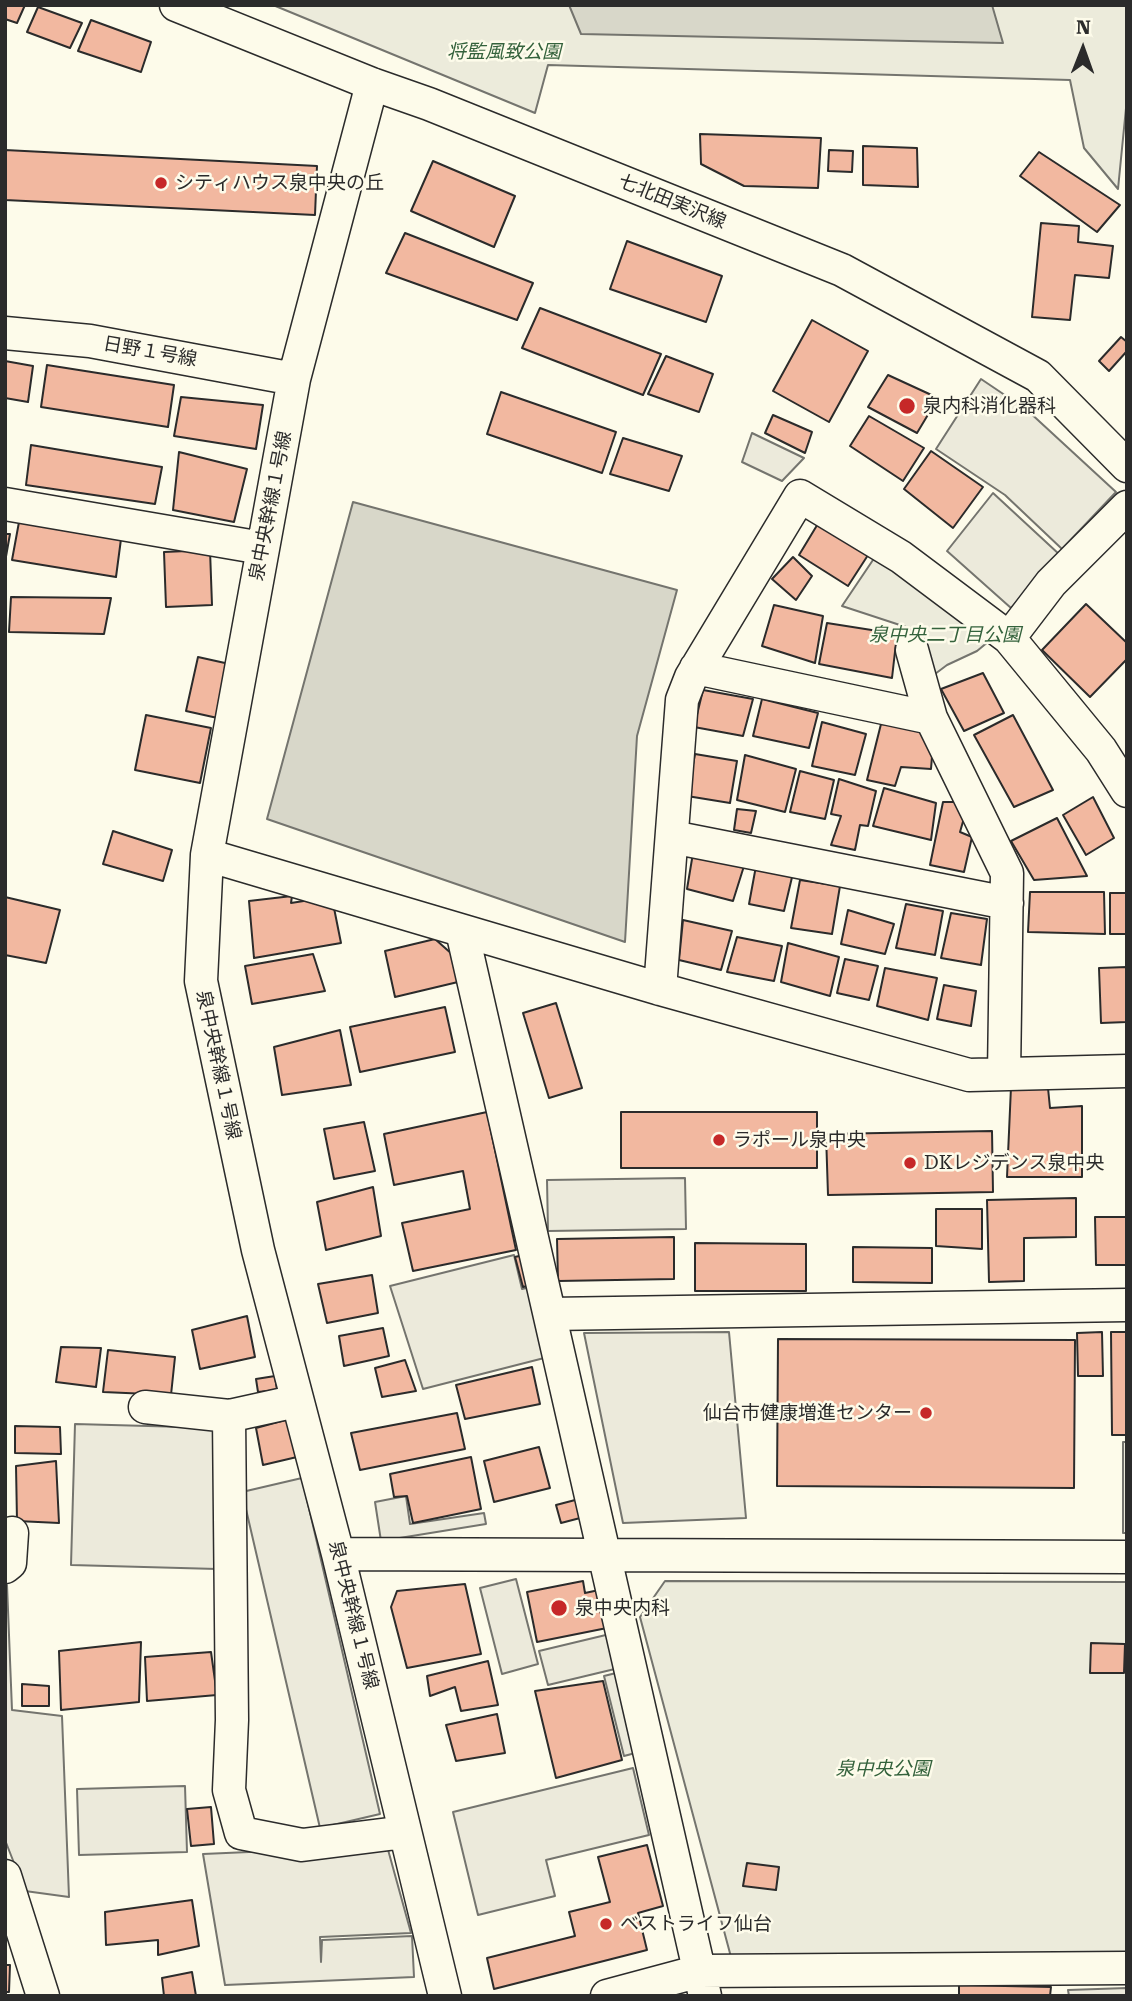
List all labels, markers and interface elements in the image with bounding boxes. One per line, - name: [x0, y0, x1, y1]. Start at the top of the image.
- north arrow: [1048, 14, 1118, 84]
- text: N: [1076, 16, 1091, 39]
- park label: 将監風致公園: [447, 41, 561, 63]
- street label: 七北田実沢線: [615, 170, 729, 234]
- place label: シティハウス泉中央の丘: [175, 172, 384, 194]
- marker: シティハウス泉中央の丘: [153, 175, 169, 191]
- street label: 日野１号線: [101, 333, 199, 371]
- place label: 泉内科消化器科: [923, 395, 1056, 417]
- marker: 泉内科消化器科: [897, 396, 917, 416]
- street label: 泉中央幹線１号線: [245, 429, 297, 583]
- park label: 泉中央二丁目公園: [869, 624, 1021, 646]
- street label: 泉中央幹線１号線: [191, 988, 245, 1142]
- place label: ラポール泉中央: [733, 1129, 866, 1151]
- marker: ラポール泉中央: [711, 1132, 727, 1148]
- place label: DKレジデンス泉中央: [924, 1152, 1105, 1174]
- marker: DKレジデンス泉中央: [902, 1155, 918, 1171]
- place label: 仙台市健康増進センター: [703, 1402, 912, 1424]
- marker: 仙台市健康増進センター: [918, 1405, 934, 1421]
- street label: 泉中央幹線１号線: [324, 1538, 382, 1692]
- place label: 泉中央内科: [575, 1597, 670, 1619]
- marker: 泉中央内科: [549, 1598, 569, 1618]
- park label: 泉中央公園: [836, 1758, 930, 1780]
- place label: ベストライフ仙台: [620, 1913, 772, 1935]
- marker: ベストライフ仙台: [598, 1916, 614, 1932]

